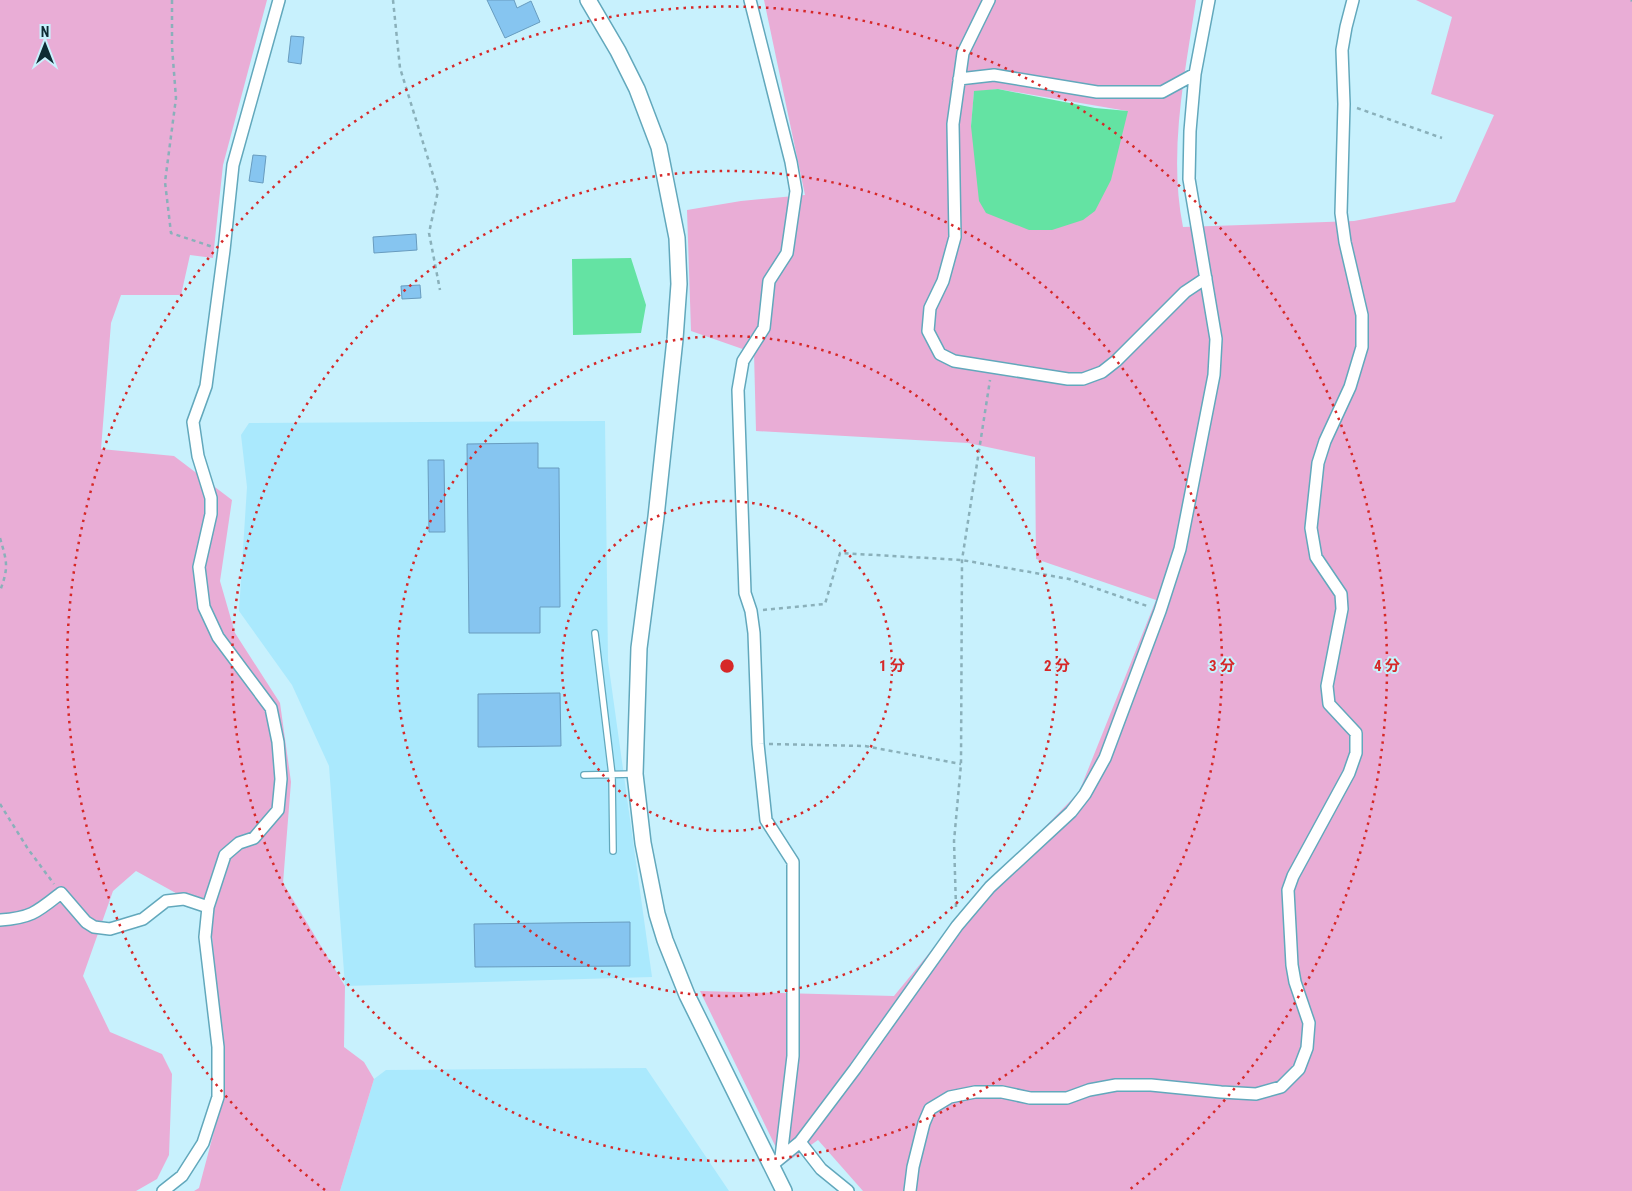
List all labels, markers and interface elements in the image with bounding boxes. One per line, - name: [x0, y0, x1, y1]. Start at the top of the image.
- north arrow: [20, 20, 70, 70]
- text: N: [41, 24, 49, 40]
- centre of rings: [718, 657, 736, 675]
- text: 1 分: [879, 657, 905, 675]
- text: 2 分: [1044, 657, 1070, 675]
- text: 3 分: [1209, 657, 1235, 675]
- text: 4 分: [1374, 657, 1400, 675]

